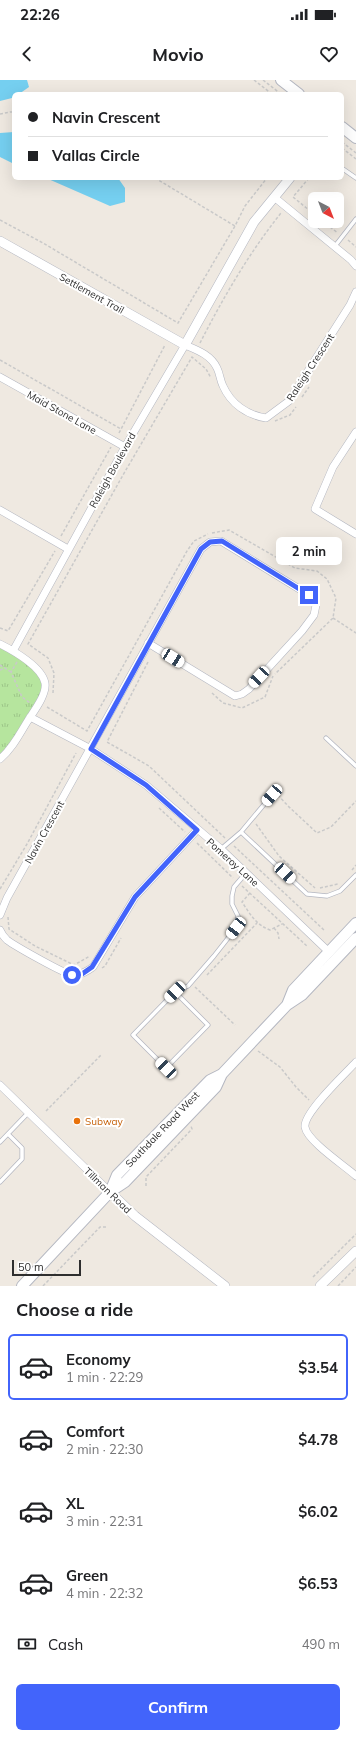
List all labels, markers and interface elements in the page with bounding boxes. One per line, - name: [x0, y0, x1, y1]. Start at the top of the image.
- text: 22:26: [20, 5, 60, 24]
- icon: back: [16, 43, 38, 65]
- text: Movio: [152, 43, 204, 66]
- icon: heart: [318, 43, 340, 65]
- text: Navin Crescent: [52, 108, 160, 127]
- text: Vallas Circle: [52, 146, 140, 165]
- north arrow: [308, 192, 344, 228]
- map controls: [308, 192, 344, 228]
- street label: Settlement Trail: [57, 270, 126, 317]
- street label: Raleigh Crescent: [284, 331, 337, 404]
- street label: Maid Stone Lane: [25, 388, 99, 437]
- street label: Raleigh Boulevard: [86, 430, 139, 510]
- callout: 2 min: [276, 537, 342, 565]
- text: 2 min: [292, 543, 326, 559]
- route end: [300, 586, 318, 604]
- car: [160, 647, 186, 669]
- car: [246, 664, 272, 690]
- car: [260, 782, 284, 808]
- street label: Navin Crescent: [22, 798, 67, 866]
- street label: Pomeroy Lane: [204, 835, 262, 889]
- car: [272, 860, 298, 886]
- car: [224, 915, 248, 941]
- route start: [63, 966, 81, 984]
- car: [162, 979, 188, 1005]
- car: [153, 1055, 179, 1081]
- street label: Southdale Road West: [123, 1088, 202, 1170]
- place label: Subway: [85, 1115, 123, 1128]
- marker: Subway: [72, 1116, 82, 1126]
- street label: Tillman Road: [81, 1165, 134, 1216]
- scale bar: [12, 1258, 81, 1277]
- text: 50 m: [18, 1260, 44, 1274]
- text: Choose a ride: [16, 1298, 133, 1321]
- icon: car: [18, 1349, 54, 1385]
- text: Economy: [66, 1350, 131, 1369]
- text: $3.54: [298, 1358, 338, 1377]
- text: 1 min · 22:29: [66, 1369, 143, 1385]
- icon: car: [18, 1421, 54, 1457]
- text: Comfort: [66, 1422, 124, 1441]
- text: $4.78: [298, 1430, 338, 1449]
- text: 2 min · 22:30: [66, 1441, 143, 1457]
- icon: car: [18, 1493, 54, 1529]
- text: XL: [66, 1494, 84, 1513]
- text: $6.02: [298, 1502, 338, 1521]
- text: 3 min · 22:31: [66, 1513, 143, 1529]
- icon: car: [18, 1565, 54, 1601]
- text: Green: [66, 1566, 108, 1585]
- text: $6.53: [298, 1574, 338, 1593]
- text: 4 min · 22:32: [66, 1585, 143, 1601]
- icon: cash: [16, 1633, 38, 1655]
- text: Cash: [48, 1635, 83, 1654]
- text: 490 m: [302, 1636, 340, 1652]
- button: Confirm: [16, 1684, 340, 1730]

